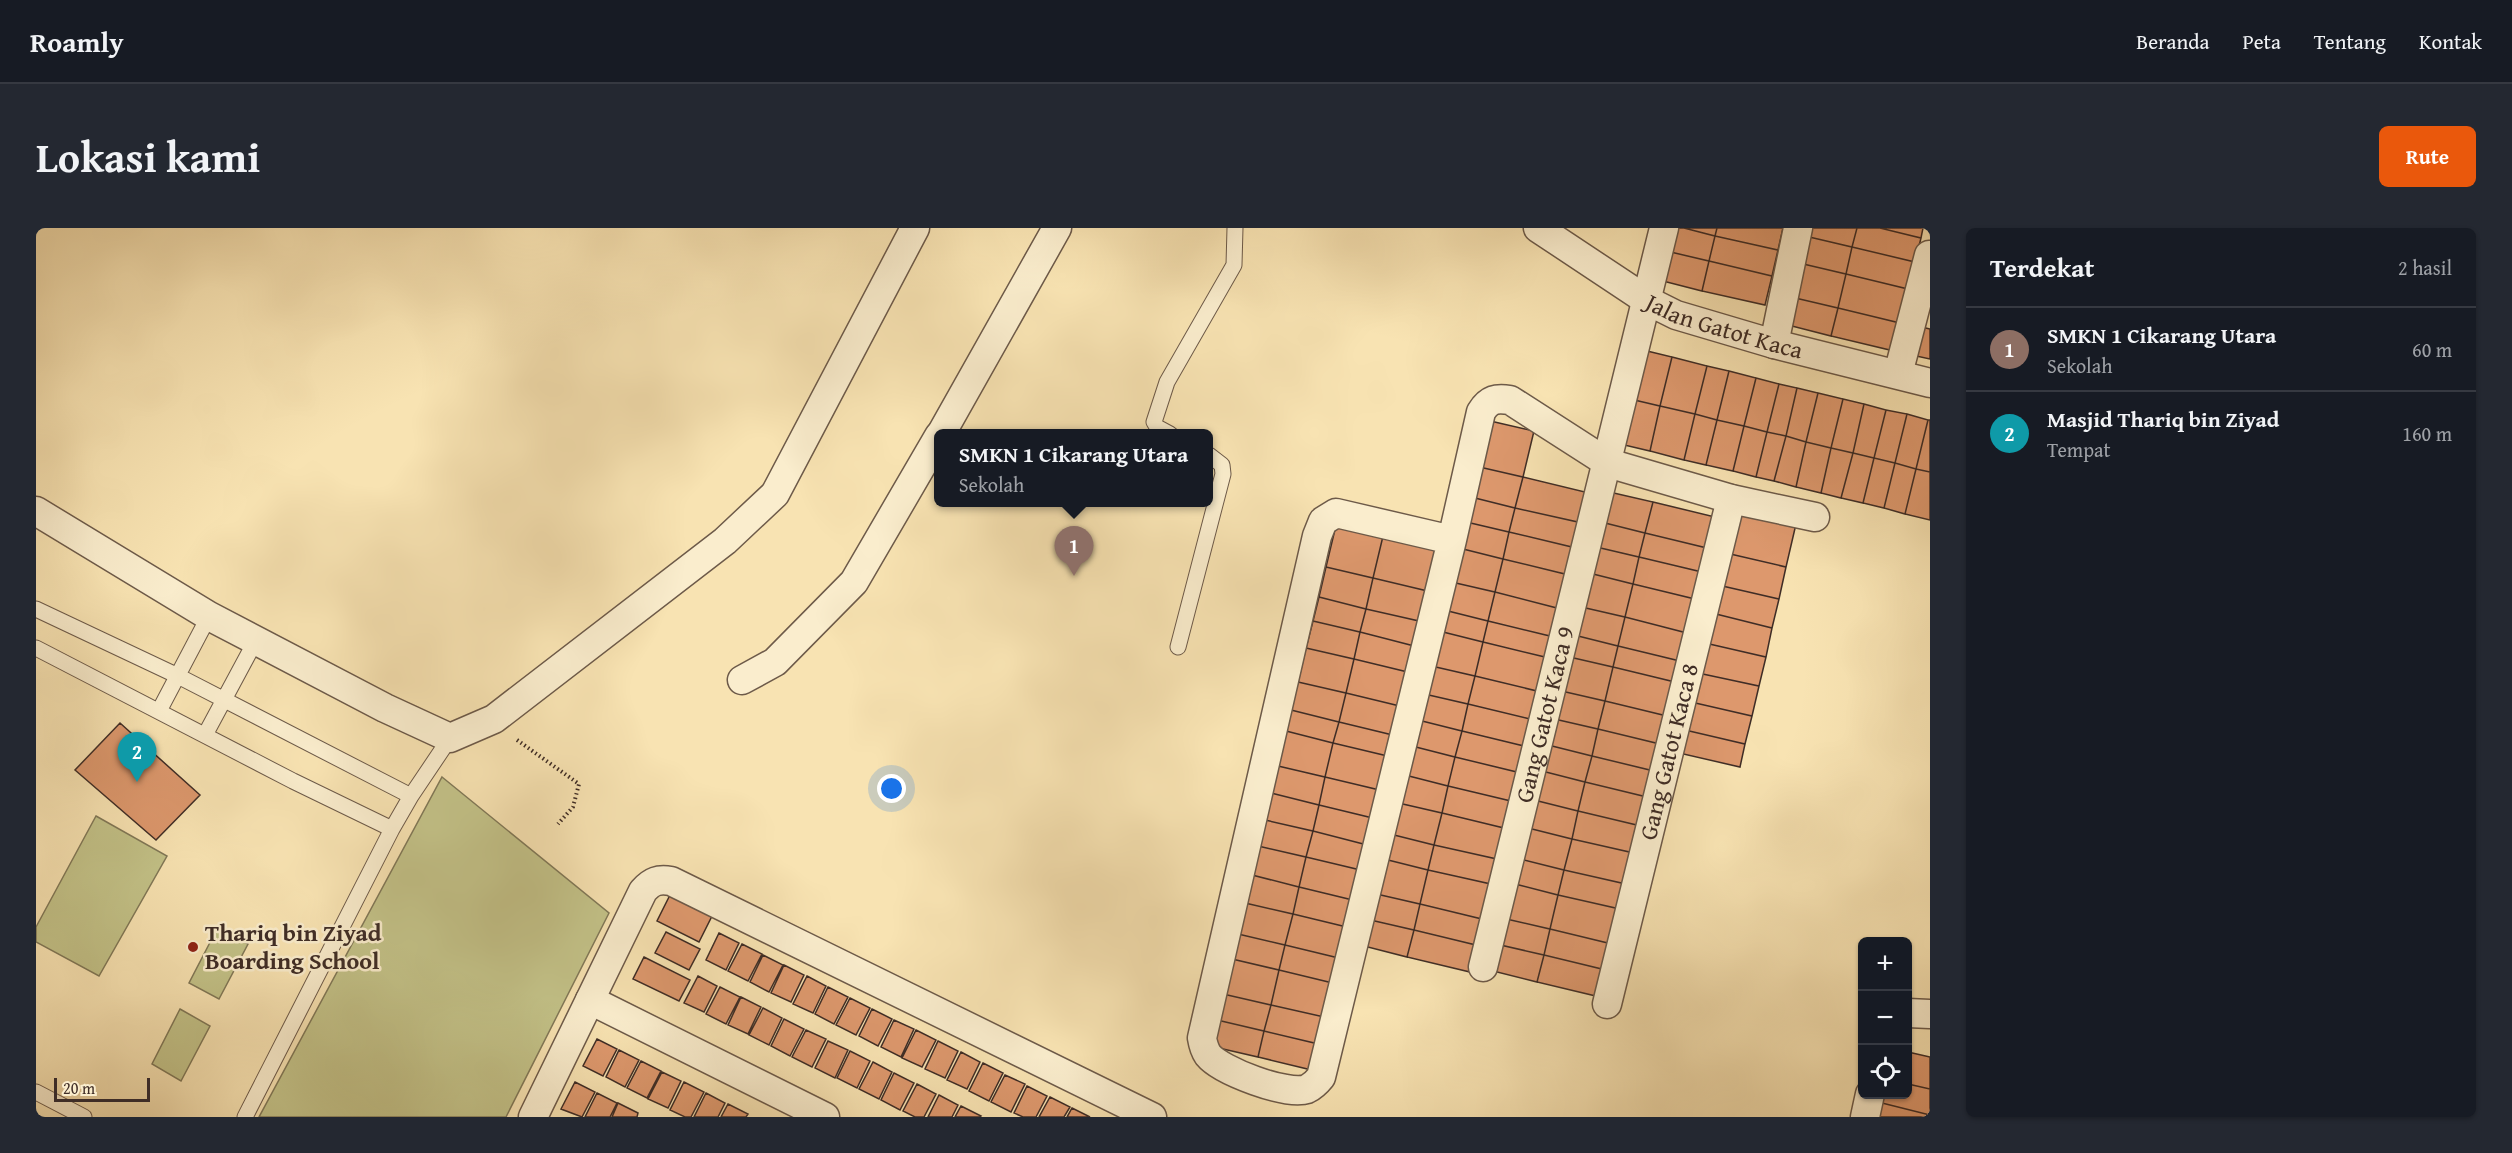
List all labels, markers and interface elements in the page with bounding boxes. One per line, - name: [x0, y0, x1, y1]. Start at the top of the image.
- text: Roamly: [30, 21, 124, 62]
- text: Beranda: [2136, 26, 2209, 57]
- text: Peta: [2242, 26, 2281, 57]
- text: Tentang: [2314, 26, 2386, 57]
- text: Kontak: [2419, 26, 2482, 57]
- text: Lokasi kami: [36, 126, 260, 187]
- button: Rute: [2379, 126, 2476, 187]
- text: Terdekat: [1990, 248, 2094, 287]
- text: 2 hasil: [2398, 253, 2452, 282]
- street label: Jalan Gatot Kaca: [1637, 283, 1807, 368]
- text: SMKN 1 Cikarang Utara: [2047, 319, 2276, 351]
- text: 1: [2004, 335, 2015, 364]
- text: 60 m: [2412, 335, 2452, 364]
- text: Sekolah: [2047, 351, 2112, 380]
- text: Masjid Thariq bin Ziyad: [2047, 403, 2279, 435]
- text: 2: [2004, 419, 2015, 448]
- text: 160 m: [2402, 419, 2452, 448]
- popup: [934, 429, 1213, 507]
- text: Tempat: [2047, 435, 2110, 464]
- text: SMKN 1 Cikarang Utara: [959, 438, 1188, 470]
- text: Sekolah: [959, 470, 1024, 499]
- pin: 1: [1054, 526, 1094, 576]
- street label: Gang Gatot Kaca 9: [1506, 622, 1583, 806]
- street label: Gang Gatot Kaca 8: [1630, 659, 1707, 843]
- pin: 2: [118, 732, 156, 782]
- your location: [877, 774, 906, 803]
- place label: Thariq bin Ziyad Boarding School: [205, 915, 382, 978]
- map controls: [1858, 937, 1912, 1099]
- button: +: [1858, 937, 1912, 991]
- marker: Thariq bin Ziyad Boarding School: [186, 940, 200, 954]
- button: −: [1858, 991, 1912, 1045]
- button: locate: [1858, 1045, 1912, 1099]
- scale bar: [54, 1075, 150, 1102]
- text: 20 m: [63, 1076, 95, 1100]

